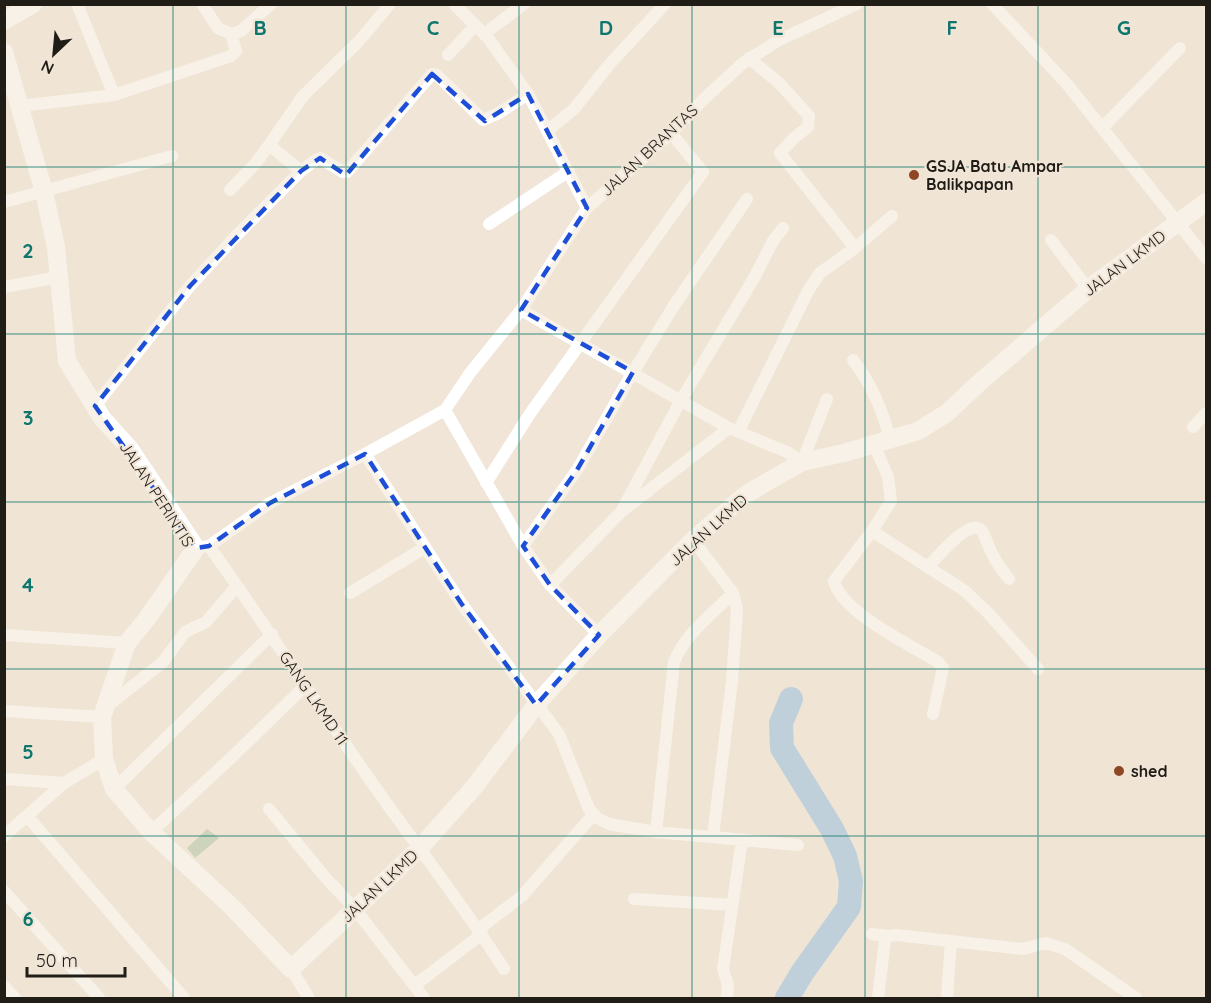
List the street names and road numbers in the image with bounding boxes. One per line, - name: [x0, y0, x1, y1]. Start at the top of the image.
- street label: JALAN BRANTAS: [596, 100, 702, 200]
- street label: JALAN LKMD: [1079, 225, 1169, 301]
- street label: JALAN PERINTIS: [115, 437, 199, 551]
- street label: JALAN LKMD: [665, 490, 751, 570]
- street label: GANG LKMD 11: [275, 647, 353, 749]
- street label: JALAN LKMD: [336, 845, 422, 927]

